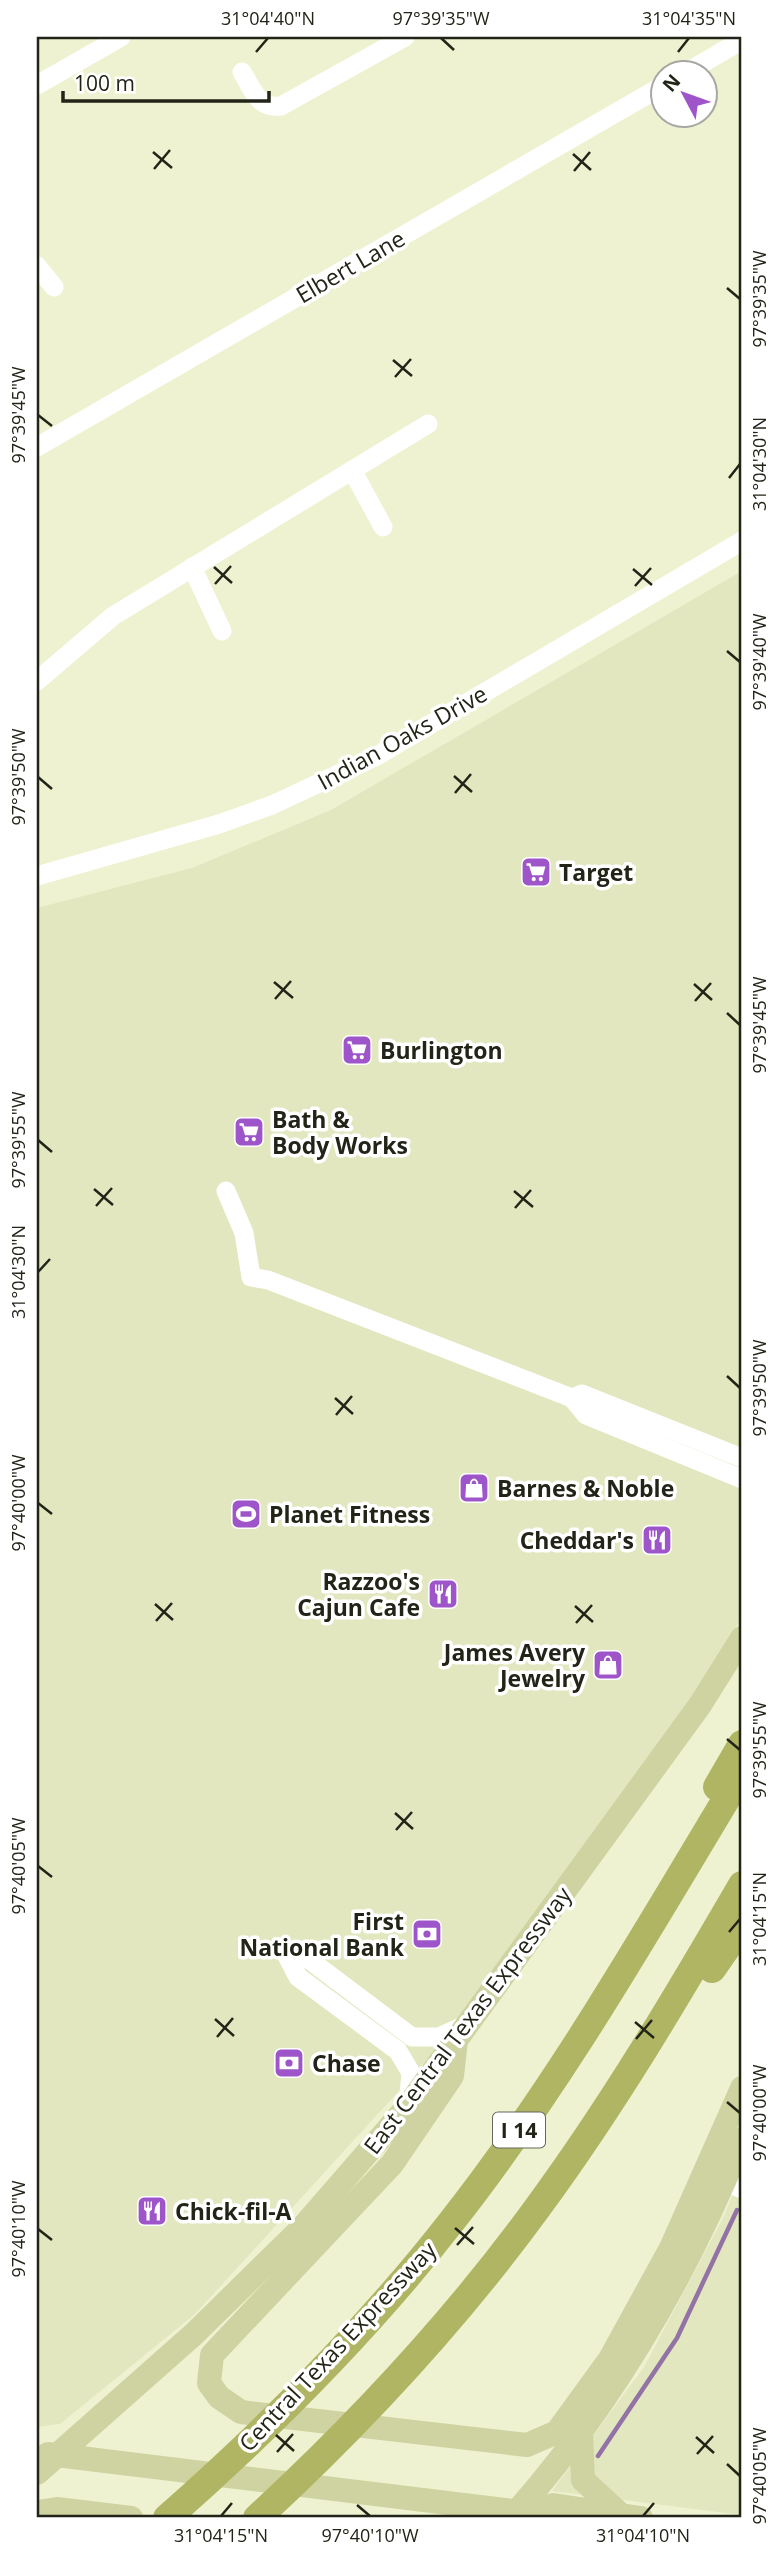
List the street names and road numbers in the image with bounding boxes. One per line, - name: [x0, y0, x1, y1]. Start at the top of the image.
- street label: Elbert Lane: [290, 222, 410, 310]
- street label: Indian Oaks Drive: [311, 677, 493, 797]
- street label: East Central Texas Expressway: [356, 1879, 578, 2160]
- road number: I 14: [493, 2112, 545, 2148]
- street label: Central Texas Expressway: [231, 2234, 443, 2458]

